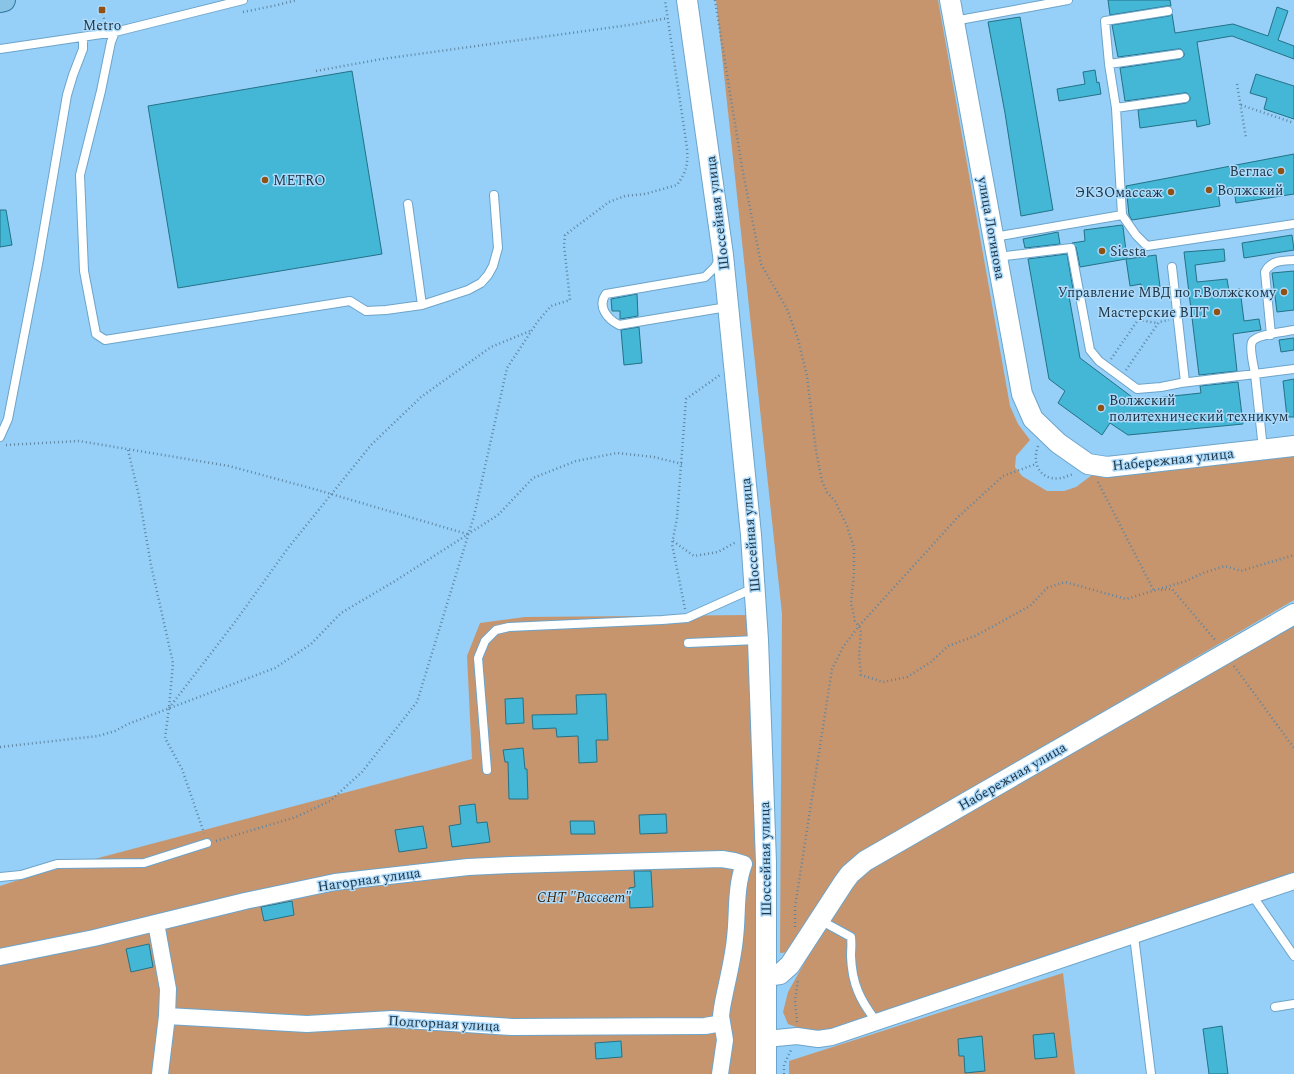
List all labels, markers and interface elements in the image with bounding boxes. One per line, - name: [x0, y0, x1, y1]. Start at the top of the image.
- marker: Metro: [97, 5, 107, 15]
- place label: Metro: [83, 15, 121, 36]
- street label: Шоссейная улица: [700, 154, 735, 271]
- place label: Веглас: [1229, 161, 1273, 182]
- marker: Веглас: [1276, 166, 1286, 176]
- place label: METRO: [273, 170, 326, 191]
- street label: улица Логинова: [972, 174, 1011, 281]
- marker: METRO: [260, 175, 270, 185]
- place label: Волжский: [1217, 180, 1283, 201]
- place label: ЭКЗОмассаж: [1075, 182, 1163, 203]
- marker: Волжский: [1204, 185, 1214, 195]
- marker: ЭКЗОмассаж: [1166, 187, 1176, 197]
- place label: Siesta: [1110, 241, 1146, 262]
- marker: Siesta: [1097, 246, 1107, 256]
- place label: Управление МВД по г.Волжскому: [1058, 282, 1277, 303]
- marker: Управление МВД по г.Волжскому: [1279, 287, 1289, 297]
- place label: Мастерские ВПТ: [1098, 302, 1209, 323]
- marker: Мастерские ВПТ: [1212, 307, 1222, 317]
- place label: Волжский политехнический техникум: [1109, 390, 1289, 427]
- marker: Волжский политехнический техникум: [1096, 403, 1106, 413]
- street label: Набережная улица: [1111, 443, 1235, 476]
- street label: Шоссейная улица: [735, 477, 766, 593]
- street label: Набережная улица: [954, 737, 1070, 816]
- street label: Шоссейная улица: [754, 801, 777, 917]
- street label: Нагорная улица: [316, 862, 422, 897]
- park label: СНТ "Рассвет": [537, 887, 632, 908]
- street label: Подгорная улица: [388, 1010, 500, 1037]

